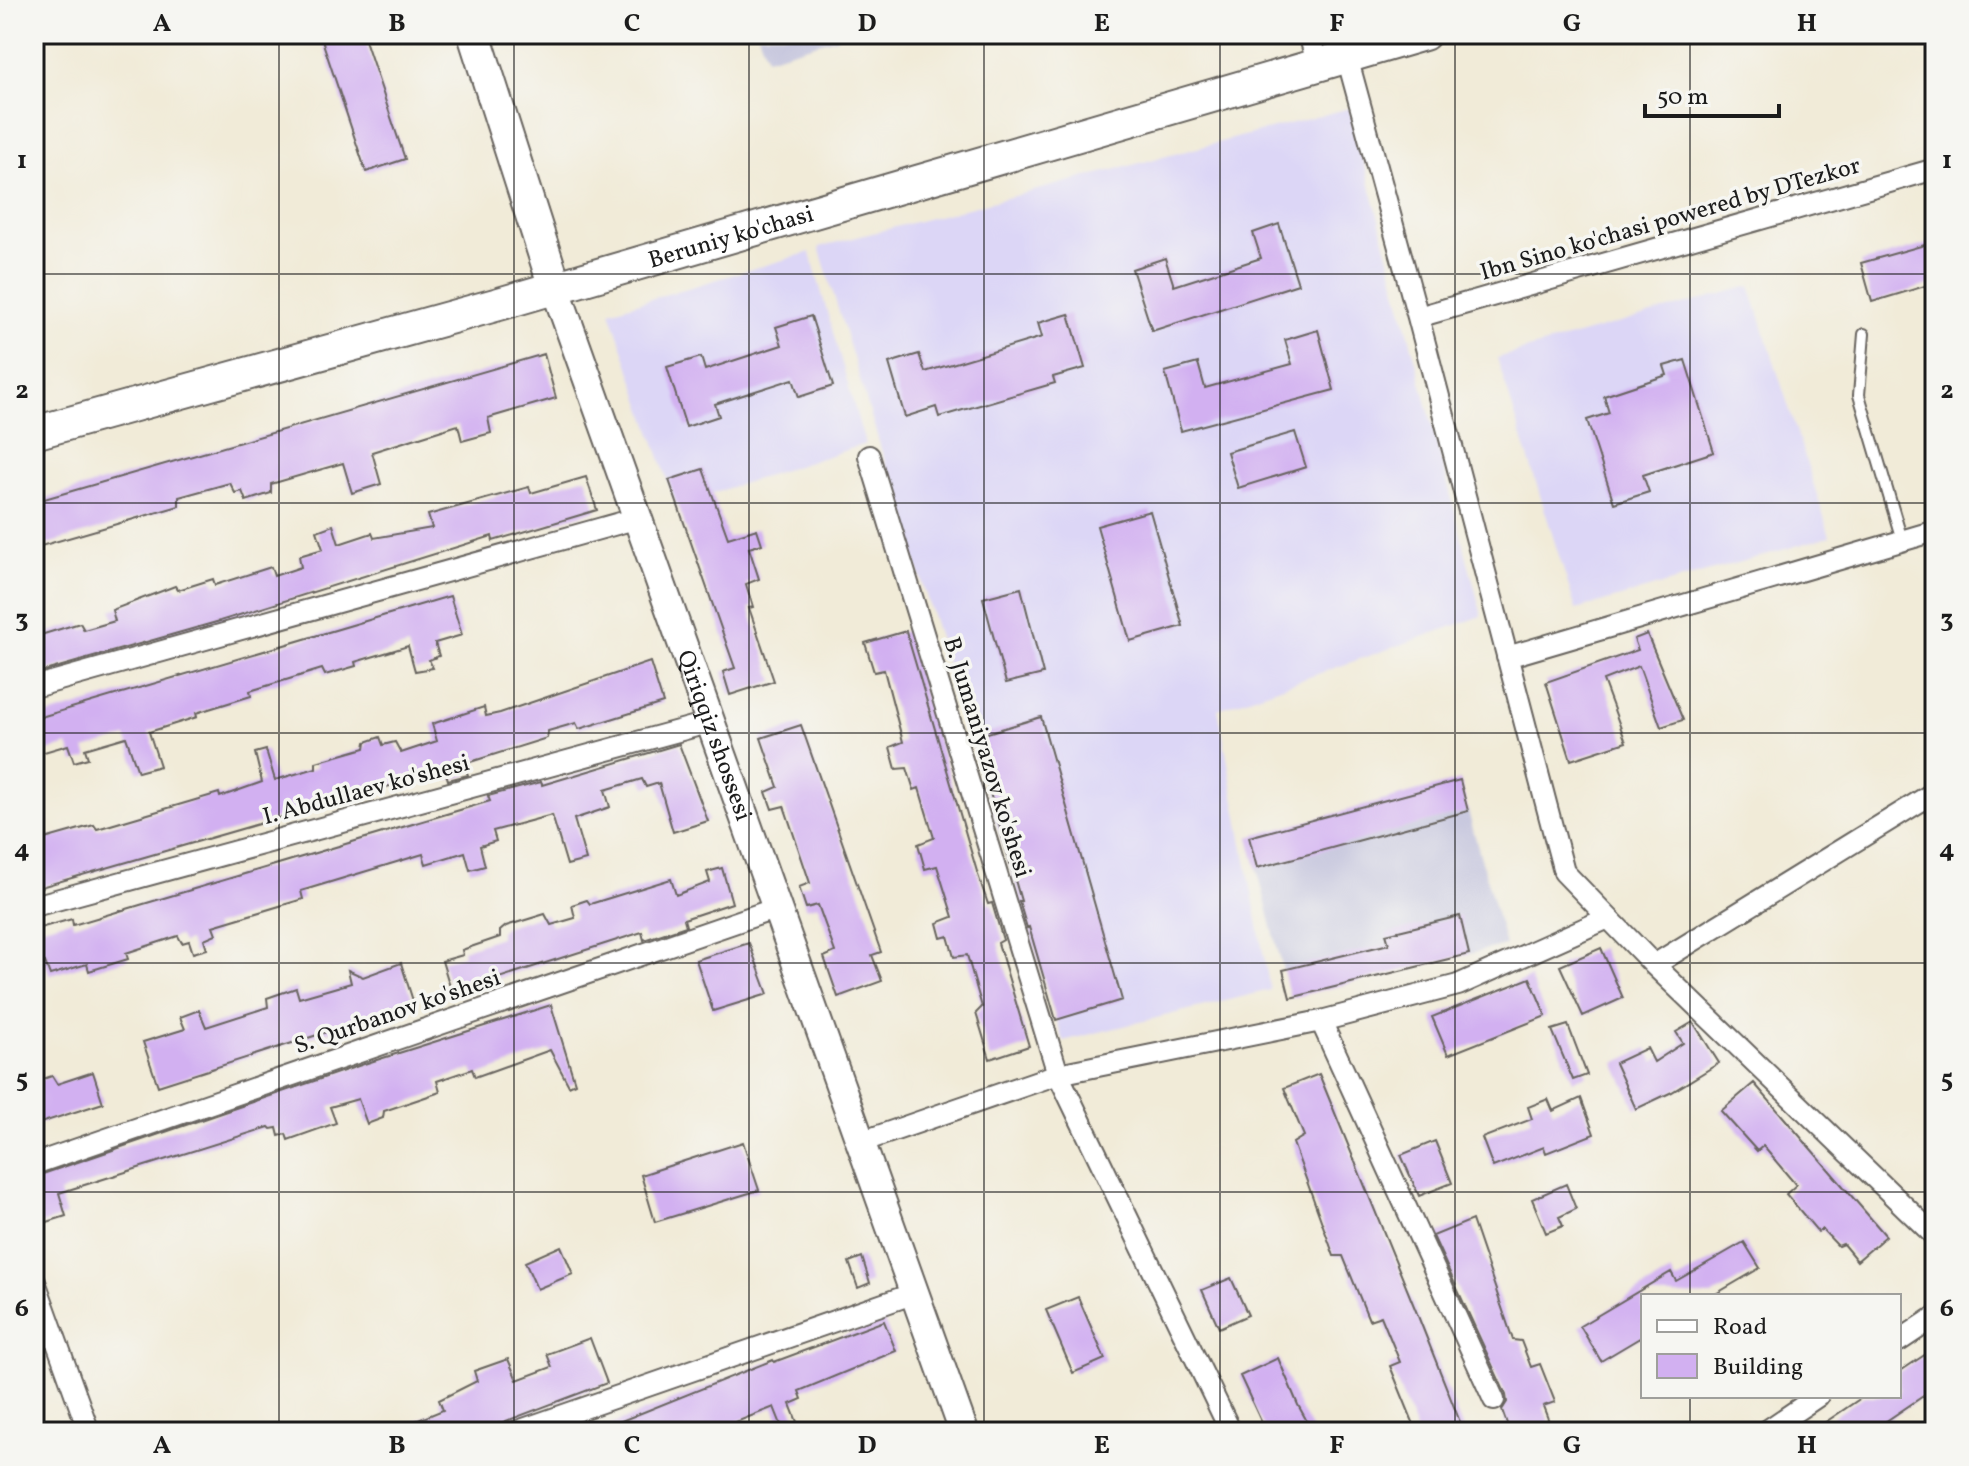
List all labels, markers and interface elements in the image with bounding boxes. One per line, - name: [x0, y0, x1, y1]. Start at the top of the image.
- text: A: [153, 6, 172, 42]
- text: B: [388, 6, 406, 42]
- text: C: [624, 6, 640, 42]
- text: D: [857, 6, 877, 42]
- text: E: [1094, 6, 1110, 42]
- text: F: [1329, 6, 1345, 42]
- text: G: [1563, 6, 1581, 42]
- text: H: [1797, 6, 1817, 42]
- scale bar: [1645, 68, 1779, 118]
- text: 50 m: [1657, 81, 1709, 115]
- text: 1: [17, 143, 27, 179]
- text: 1: [1942, 143, 1952, 179]
- street label: Ibn Sino ko'chasi powered by DTezkor: [1476, 149, 1865, 291]
- street label: Beruniy ko'chasi: [645, 198, 818, 278]
- text: 2: [15, 373, 29, 409]
- text: 2: [1940, 373, 1954, 409]
- text: 3: [15, 602, 29, 638]
- text: 3: [1940, 602, 1954, 638]
- street label: B. Jumaniyazov ko'shesi: [933, 633, 1039, 882]
- street label: Qiriqqiz shossesi: [667, 646, 759, 826]
- street label: I. Abdullaev ko'shesi: [259, 747, 474, 835]
- text: 4: [14, 832, 30, 868]
- text: 4: [1939, 832, 1955, 868]
- street label: S. Qurbanov ko'shesi: [290, 962, 505, 1064]
- text: 5: [16, 1062, 28, 1098]
- text: 5: [1941, 1062, 1953, 1098]
- text: 6: [15, 1291, 29, 1327]
- text: 6: [1940, 1291, 1954, 1327]
- legend: [1641, 1294, 1901, 1398]
- text: Road: [1713, 1311, 1767, 1345]
- text: Building: [1713, 1351, 1803, 1385]
- text: A: [153, 1428, 172, 1464]
- text: B: [388, 1428, 406, 1464]
- text: C: [624, 1428, 640, 1464]
- text: D: [857, 1428, 877, 1464]
- text: E: [1094, 1428, 1110, 1464]
- text: F: [1329, 1428, 1345, 1464]
- text: G: [1563, 1428, 1581, 1464]
- text: H: [1797, 1428, 1817, 1464]

